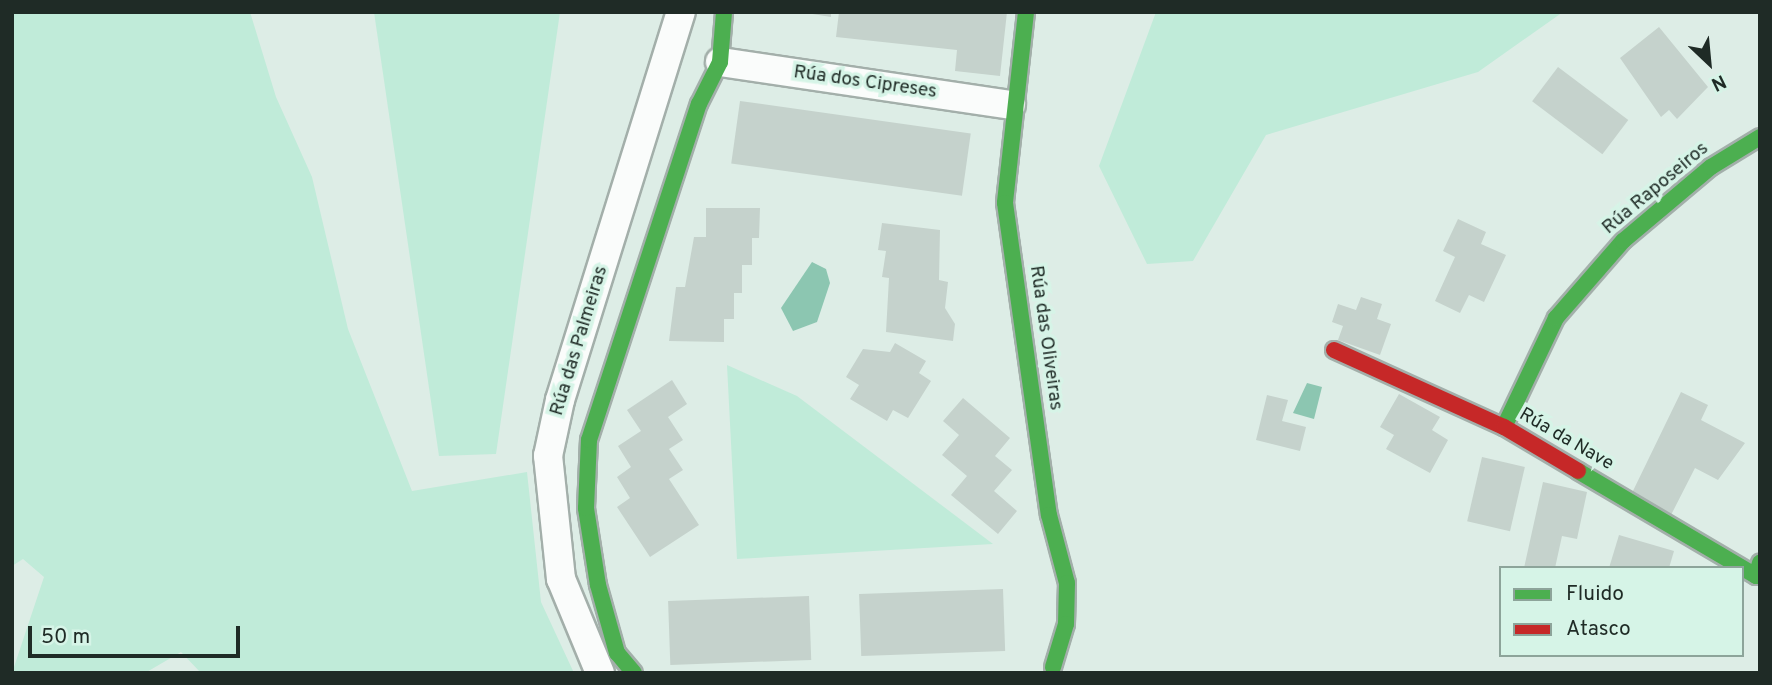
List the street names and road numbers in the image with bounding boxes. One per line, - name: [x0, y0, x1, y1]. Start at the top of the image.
- street label: Rúa dos Cipreses: [792, 62, 938, 104]
- street label: Rúa Raposeiros: [1598, 138, 1714, 240]
- street label: Rúa das Palmeiras: [546, 263, 614, 419]
- street label: Rúa das Oliveiras: [1024, 264, 1066, 412]
- street label: Rúa da Nave: [1515, 404, 1617, 476]

